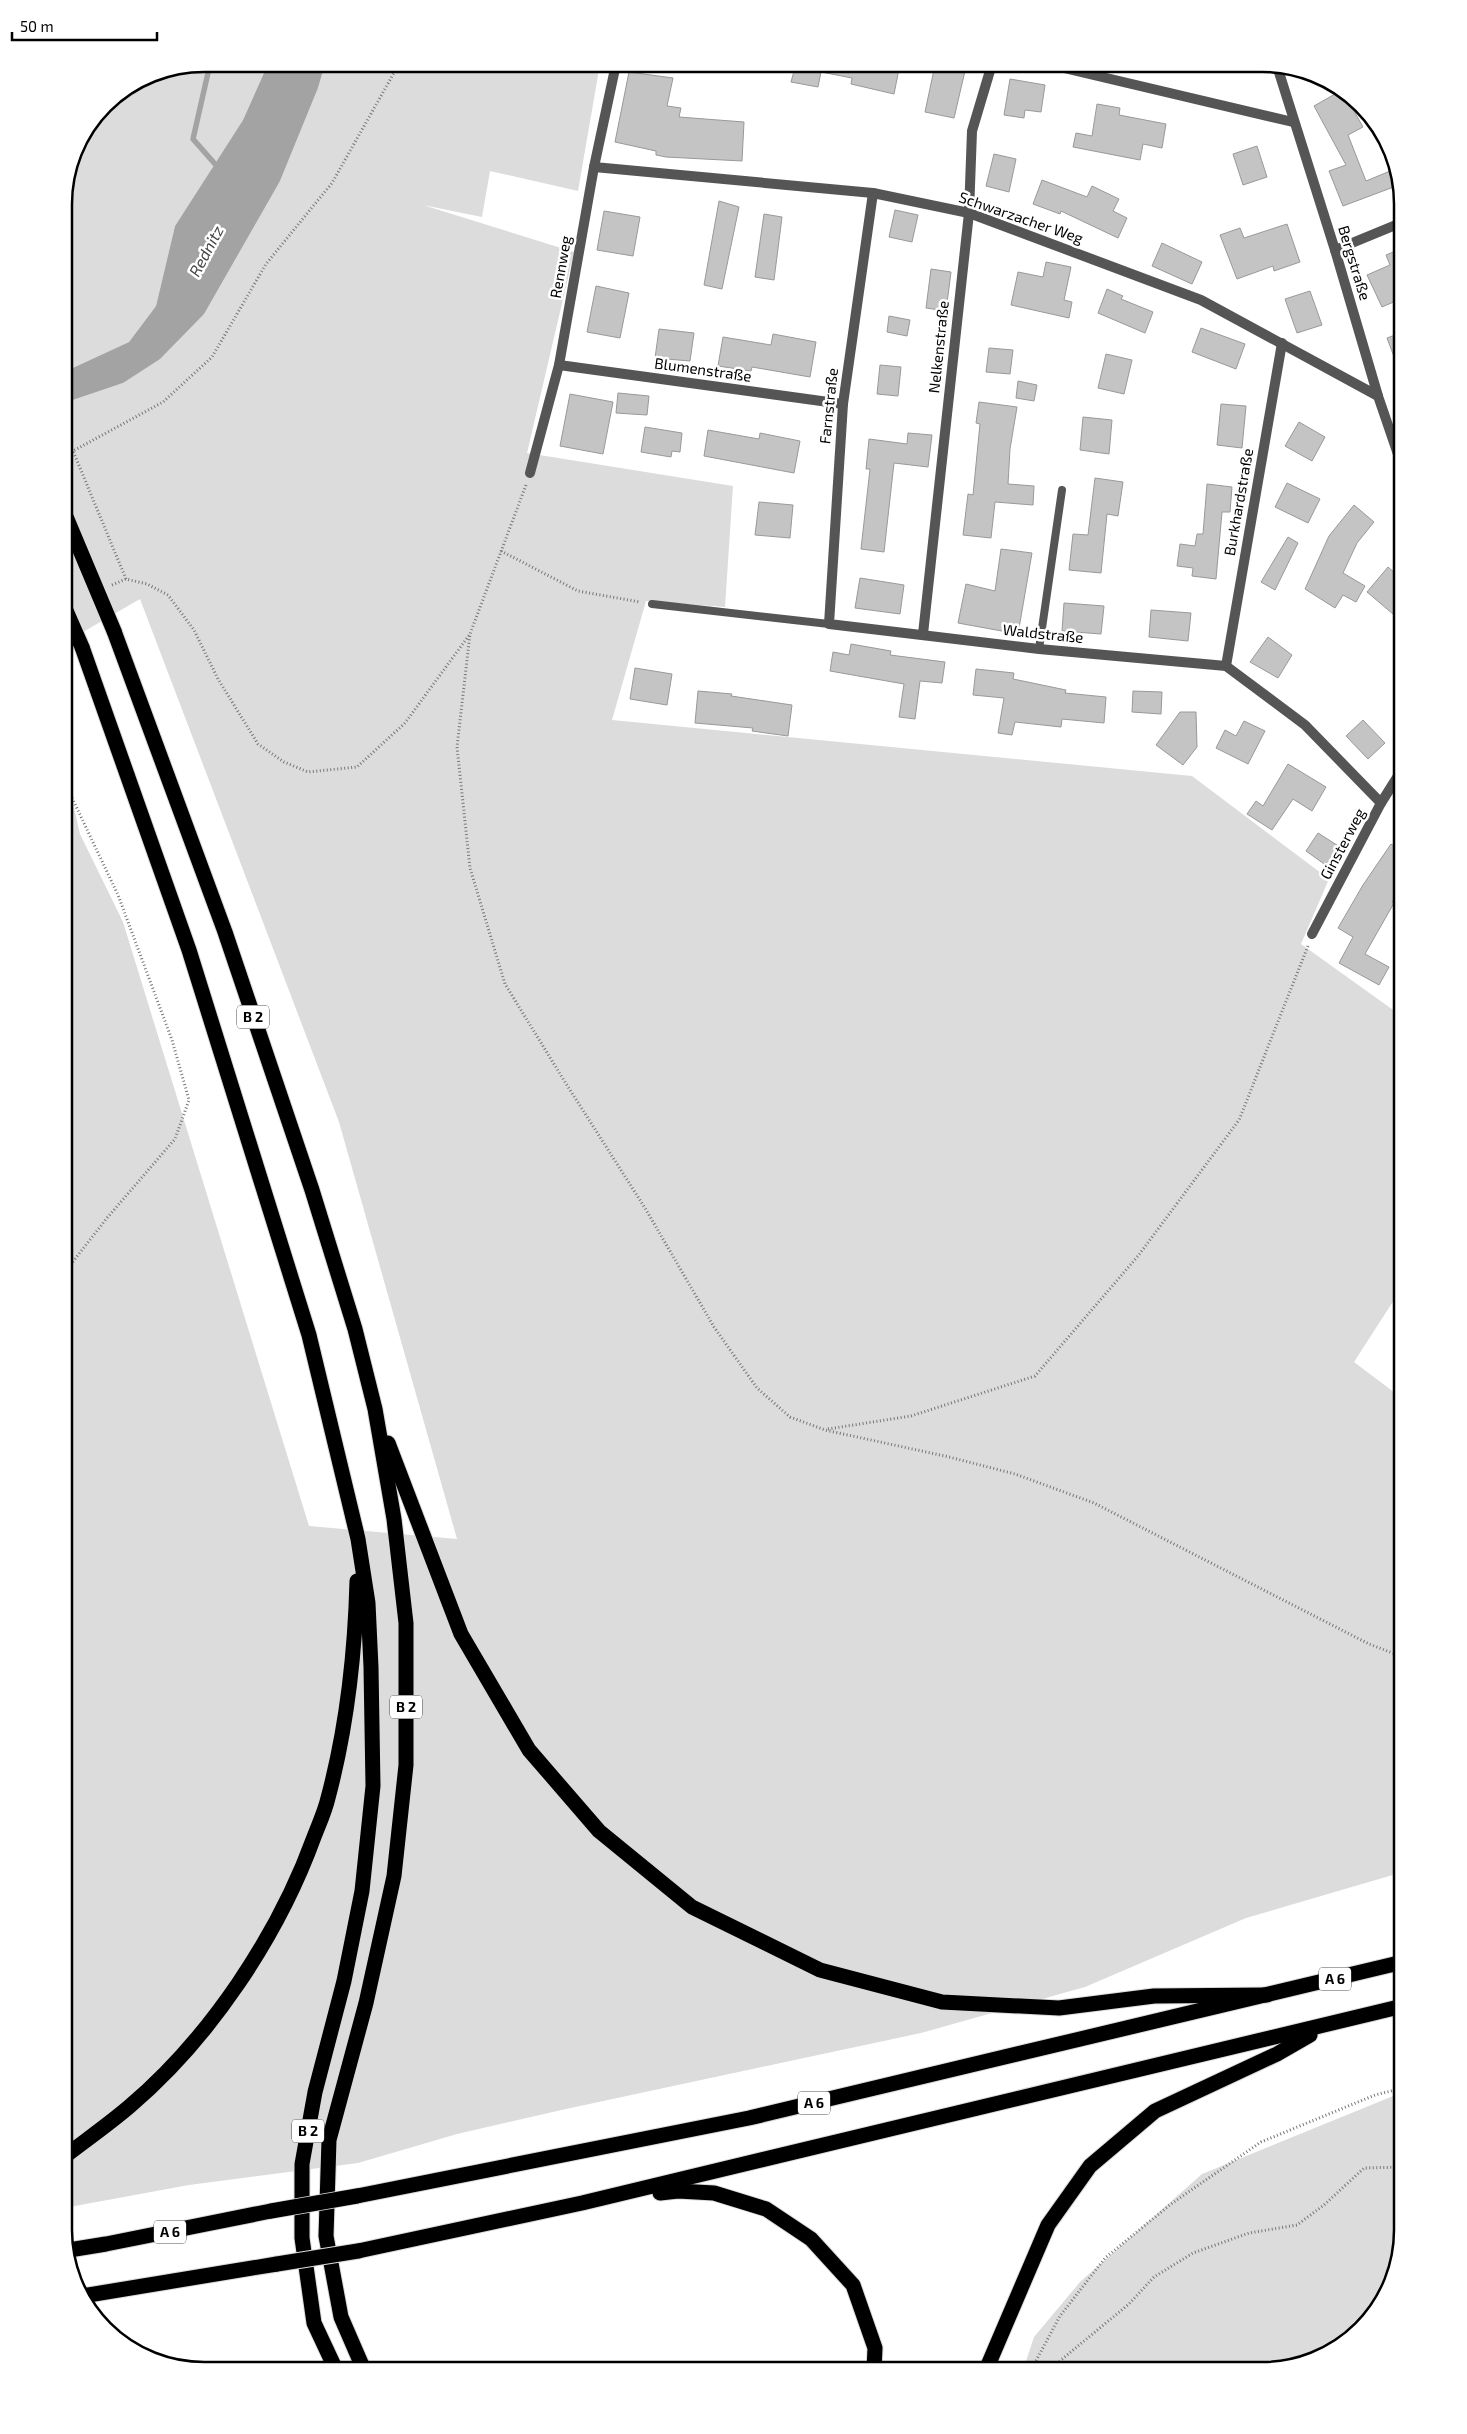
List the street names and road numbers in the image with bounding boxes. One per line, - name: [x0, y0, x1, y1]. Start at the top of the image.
- street label: Schwarzacher Weg: [957, 187, 1086, 247]
- street label: Bergstraße: [1335, 223, 1375, 302]
- street label: Rennweg: [546, 233, 574, 300]
- street label: Nelkenstraße: [924, 300, 952, 394]
- street label: Blumenstraße: [653, 353, 753, 385]
- street label: Farnstraße: [815, 367, 841, 445]
- street label: Burkhardstraße: [1220, 447, 1256, 557]
- street label: Waldstraße: [1002, 620, 1084, 646]
- street label: Ginsterweg: [1316, 804, 1369, 882]
- road number: B 2: [237, 1006, 269, 1028]
- road number: B 2: [390, 1695, 422, 1718]
- road number: A 6: [1319, 1968, 1351, 1990]
- road number: A 6: [798, 2092, 830, 2114]
- road number: B 2: [292, 2120, 324, 2142]
- road number: A 6: [154, 2220, 186, 2244]

